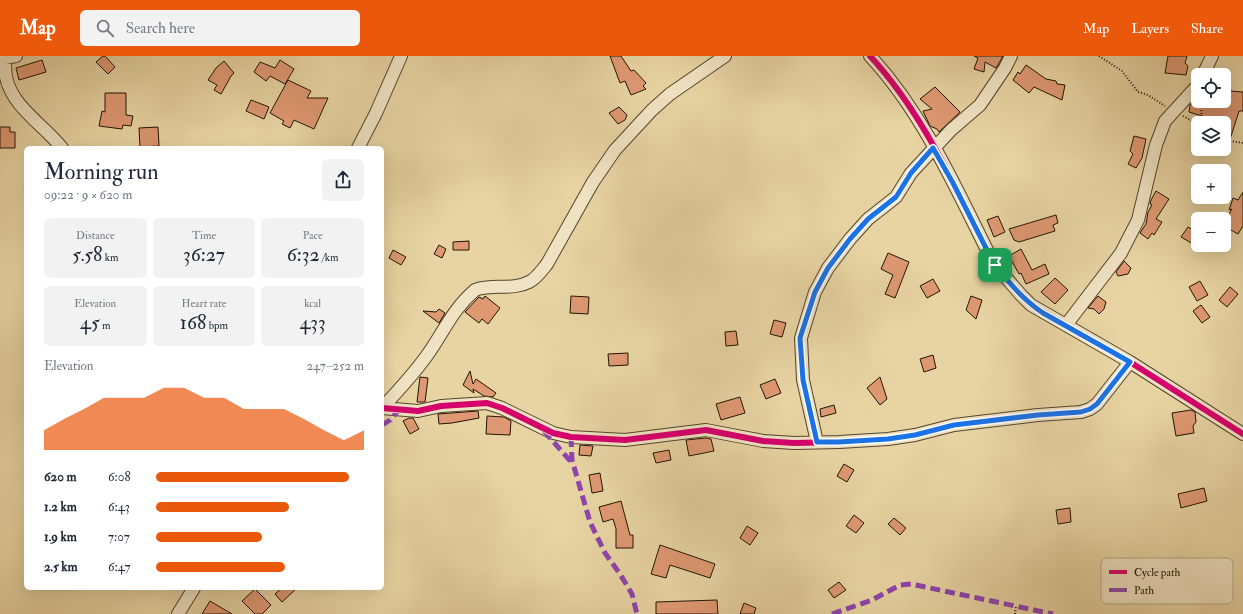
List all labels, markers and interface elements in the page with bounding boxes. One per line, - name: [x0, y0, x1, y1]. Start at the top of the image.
- search box: [80, 10, 360, 46]
- text: Map: [20, 16, 56, 40]
- icon: search: [94, 17, 116, 39]
- text: Search here: [126, 19, 195, 38]
- text: Map: [1083, 20, 1109, 37]
- text: Layers: [1131, 20, 1169, 37]
- text: Share: [1191, 20, 1223, 37]
- map controls: [1191, 68, 1231, 252]
- button: locate: [1191, 68, 1231, 108]
- button: layers: [1191, 116, 1231, 156]
- text: Morning run: [44, 158, 159, 186]
- button: share: [322, 159, 364, 201]
- button: +: [1191, 164, 1231, 204]
- text: 09:22 · 9 × 620 m: [44, 187, 132, 203]
- button: −: [1191, 212, 1231, 252]
- text: Distance: [76, 229, 115, 242]
- text: Time: [192, 229, 216, 242]
- text: Pace: [303, 229, 323, 242]
- text: 5.58: [72, 242, 102, 267]
- text: 36:27: [183, 242, 225, 267]
- text: 6:32: [287, 242, 320, 267]
- pin: [978, 248, 1012, 282]
- text: km: [102, 251, 118, 264]
- text: /km: [320, 251, 339, 264]
- icon: arrive: [984, 254, 1006, 276]
- text: Elevation: [74, 297, 116, 310]
- text: Heart rate: [182, 297, 226, 310]
- text: kcal: [304, 297, 321, 310]
- text: 45: [80, 310, 100, 335]
- text: 168: [180, 310, 206, 335]
- text: 433: [300, 310, 326, 335]
- text: m: [100, 319, 111, 332]
- text: bpm: [206, 319, 228, 332]
- text: Elevation: [44, 358, 94, 374]
- text: 247–252 m: [307, 358, 364, 374]
- text: 620 m: [44, 469, 77, 485]
- text: 6:08: [108, 469, 131, 485]
- text: 1.2 km: [44, 499, 77, 515]
- text: 6:43: [108, 499, 130, 515]
- text: 1.9 km: [44, 529, 77, 545]
- text: 7:07: [108, 529, 130, 545]
- legend: [1101, 558, 1233, 604]
- text: 2.5 km: [44, 559, 78, 575]
- text: 6:47: [108, 559, 130, 575]
- text: Cycle path: [1134, 566, 1180, 580]
- text: Path: [1134, 584, 1154, 597]

